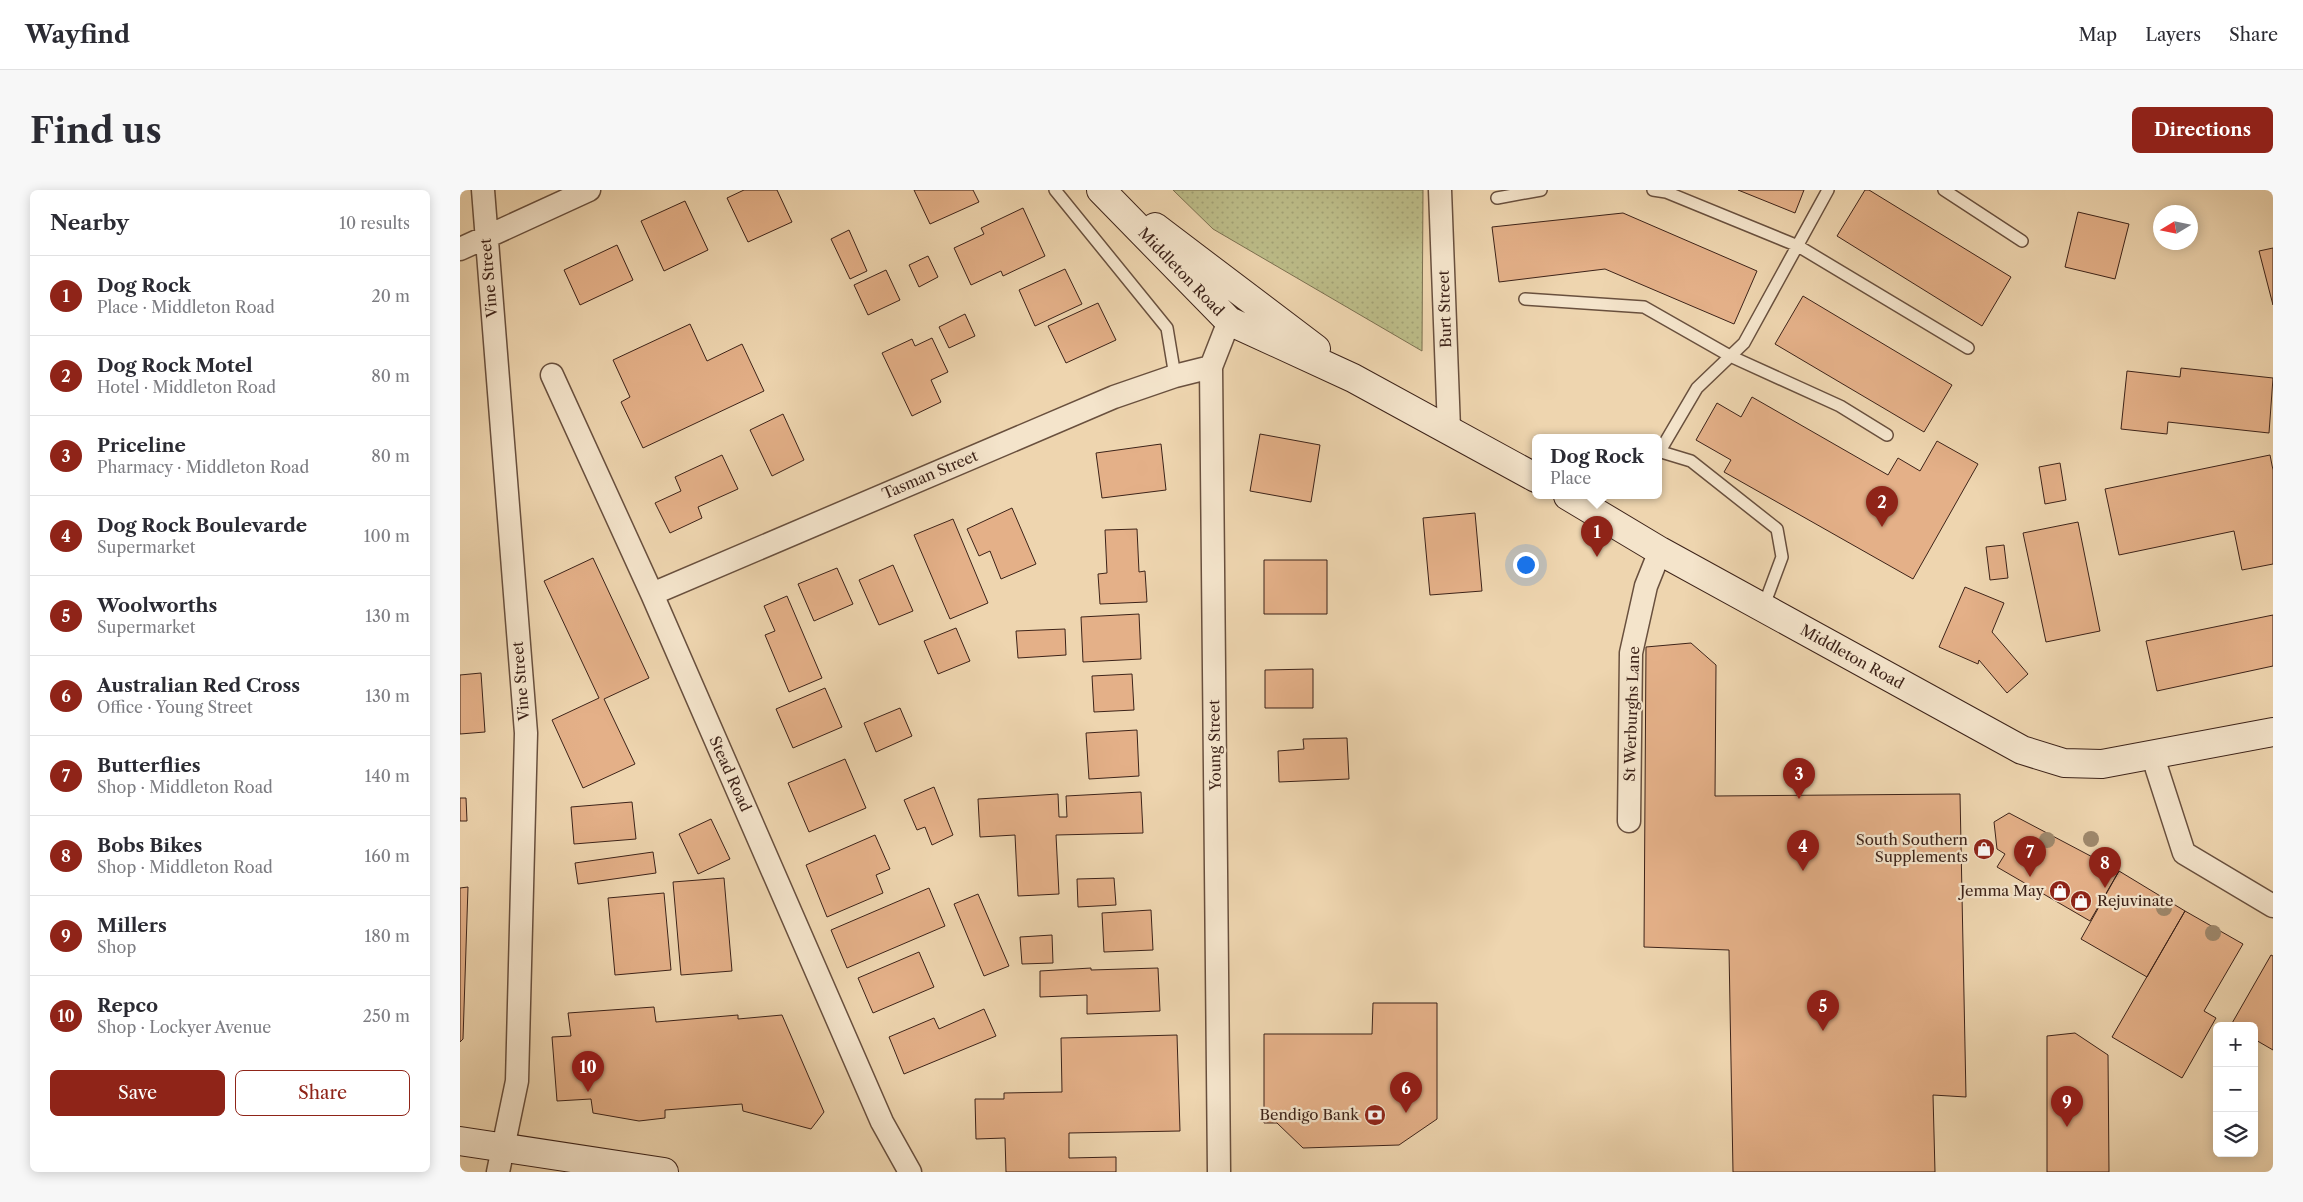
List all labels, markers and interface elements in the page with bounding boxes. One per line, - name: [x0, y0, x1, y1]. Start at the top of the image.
- text: Wayfind: [25, 20, 130, 49]
- text: Map: [2079, 24, 2117, 46]
- text: Layers: [2145, 24, 2201, 46]
- text: Share: [2229, 24, 2278, 46]
- button: Directions: [2132, 107, 2273, 153]
- text: Find us: [30, 109, 162, 152]
- north arrow: [2153, 205, 2198, 250]
- text: Nearby: [50, 210, 129, 235]
- text: 10 results: [339, 213, 410, 233]
- street label: Middleton Road: [1134, 223, 1228, 320]
- street label: Vine Street: [476, 237, 502, 320]
- street label: Burt Street: [1434, 269, 1455, 348]
- text: Dog Rock: [97, 274, 191, 297]
- text: 1: [62, 286, 70, 306]
- text: 20 m: [371, 286, 410, 306]
- text: Place · Middleton Road: [97, 297, 275, 317]
- text: Dog Rock Motel: [97, 354, 253, 377]
- text: 2: [61, 366, 71, 386]
- text: 80 m: [371, 366, 410, 386]
- text: Hotel · Middleton Road: [97, 377, 276, 397]
- text: Priceline: [97, 434, 186, 457]
- popup: [1532, 434, 1662, 499]
- text: Dog Rock: [1550, 445, 1644, 468]
- text: 3: [61, 446, 71, 466]
- text: 80 m: [371, 446, 410, 466]
- street label: Tasman Street: [879, 446, 981, 503]
- text: Pharmacy · Middleton Road: [97, 457, 309, 477]
- text: Place: [1550, 468, 1591, 488]
- pin: 2: [1866, 486, 1898, 527]
- text: Dog Rock Boulevarde: [97, 514, 307, 537]
- pin: 1: [1581, 516, 1613, 557]
- text: 4: [61, 526, 71, 546]
- text: 100 m: [364, 526, 410, 546]
- text: Supermarket: [97, 537, 195, 557]
- your location: [1513, 552, 1539, 578]
- text: Woolworths: [97, 594, 217, 617]
- text: 5: [62, 606, 70, 626]
- text: 130 m: [365, 606, 410, 626]
- text: Supermarket: [97, 617, 195, 637]
- street label: Middleton Road: [1797, 620, 1908, 693]
- street label: Vine Street: [508, 640, 534, 723]
- street label: St Werburghs Lane: [1620, 646, 1643, 782]
- text: Australian Red Cross: [97, 674, 300, 697]
- text: 6: [61, 686, 71, 706]
- text: 130 m: [365, 686, 410, 706]
- text: Office · Young Street: [97, 697, 253, 717]
- street label: Young Street: [1204, 699, 1225, 792]
- street label: Stead Road: [705, 733, 756, 815]
- text: Butterflies: [97, 754, 201, 777]
- pin: 3: [1783, 758, 1815, 799]
- text: 7: [62, 766, 70, 786]
- text: 140 m: [365, 766, 410, 786]
- text: Shop · Middleton Road: [97, 777, 273, 797]
- pin: 4: [1787, 830, 1819, 871]
- place label: South Southern Supplements: [1856, 830, 1969, 866]
- text: Bobs Bikes: [97, 834, 202, 857]
- pin: 7: [2014, 836, 2046, 877]
- shop icon: South Southern Supplements: [1972, 837, 1996, 861]
- text: 8: [61, 846, 71, 866]
- text: 160 m: [365, 846, 410, 866]
- pin: 8: [2089, 847, 2121, 888]
- text: Shop · Middleton Road: [97, 857, 273, 877]
- shop icon: Jemma May: [2048, 879, 2072, 903]
- place label: Jemma May: [1958, 881, 2045, 900]
- shop icon: Rejuvinate: [2069, 889, 2093, 913]
- place label: Rejuvinate: [2097, 891, 2173, 910]
- text: Millers: [97, 914, 167, 937]
- text: 9: [61, 926, 71, 946]
- text: 180 m: [364, 926, 410, 946]
- text: Shop: [97, 937, 136, 957]
- pin: 5: [1807, 990, 1839, 1031]
- text: Repco: [97, 994, 158, 1017]
- text: 10: [57, 1006, 75, 1026]
- text: 250 m: [363, 1006, 410, 1026]
- text: Shop · Lockyer Avenue: [97, 1017, 271, 1037]
- map controls: [2213, 1022, 2258, 1157]
- button: +: [2213, 1022, 2258, 1067]
- pin: 10: [572, 1051, 604, 1092]
- button: −: [2213, 1067, 2258, 1112]
- button: Save: [50, 1070, 225, 1116]
- button: Share: [235, 1070, 410, 1116]
- pin: 6: [1390, 1072, 1422, 1113]
- pin: 9: [2051, 1086, 2083, 1127]
- bank icon: Bendigo Bank: [1363, 1103, 1387, 1127]
- place label: Bendigo Bank: [1260, 1105, 1360, 1124]
- button: layers: [2213, 1112, 2258, 1157]

